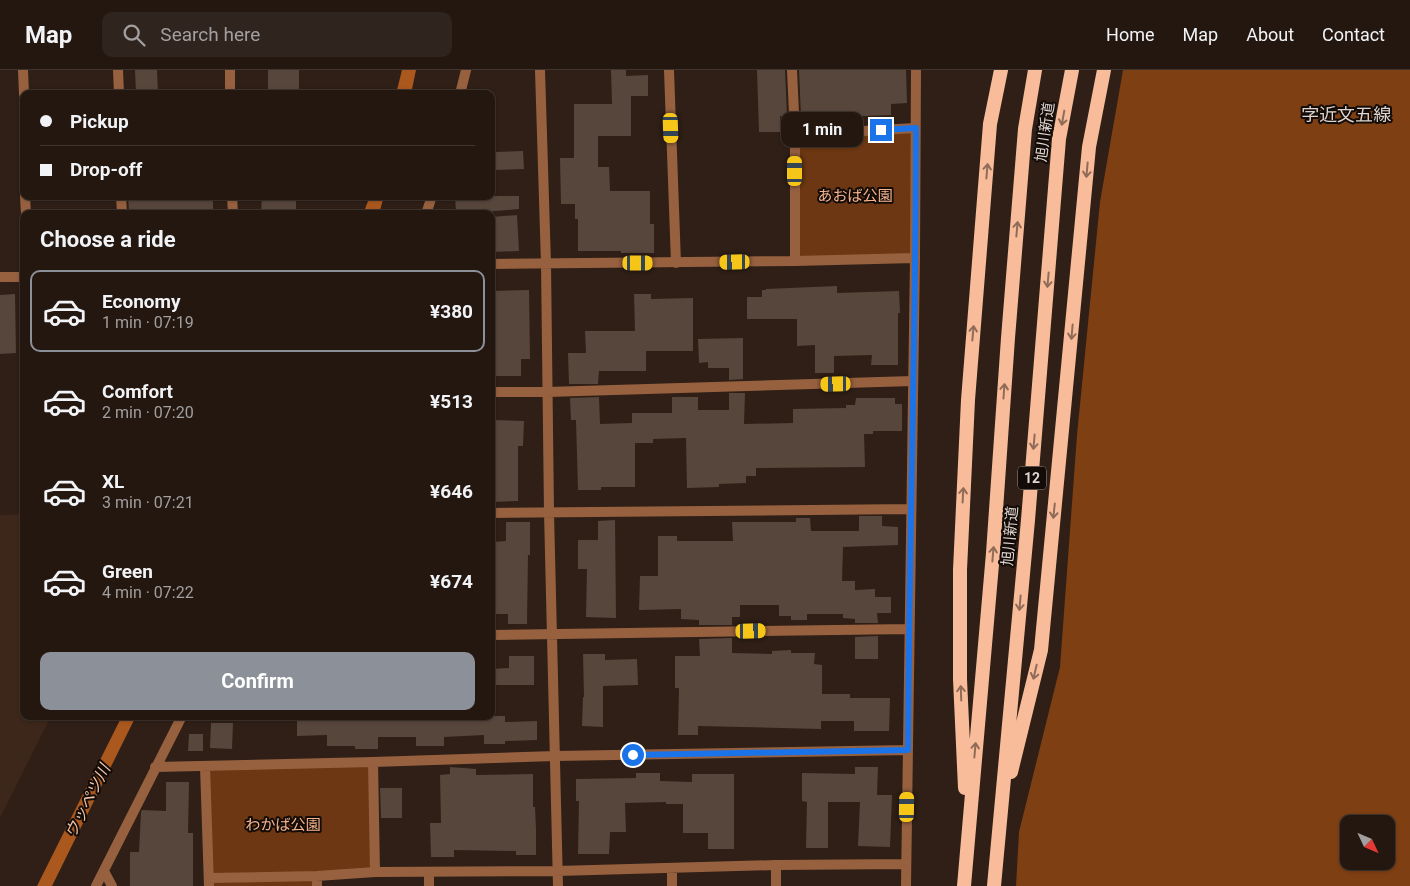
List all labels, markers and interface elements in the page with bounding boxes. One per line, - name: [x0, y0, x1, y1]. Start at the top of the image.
- search box: [102, 12, 452, 57]
- text: Map: [25, 21, 72, 49]
- icon: search: [120, 21, 148, 49]
- text: Search here: [160, 23, 260, 46]
- text: Home: [1106, 24, 1155, 45]
- text: Map: [1183, 24, 1218, 45]
- text: About: [1246, 24, 1294, 45]
- text: Contact: [1322, 24, 1385, 45]
- street label: 旭川新道: [1032, 101, 1058, 163]
- district label: 字近文五線: [1301, 104, 1391, 125]
- text: Pickup: [70, 110, 129, 133]
- one-way arrow: [1057, 110, 1067, 126]
- callout: 1 min: [781, 112, 864, 148]
- car: [662, 113, 679, 143]
- route end: [870, 119, 892, 141]
- text: 1 min: [802, 120, 842, 139]
- car: [787, 156, 802, 186]
- text: Drop-off: [70, 158, 142, 181]
- one-way arrow: [1082, 162, 1092, 178]
- one-way arrow: [982, 164, 991, 180]
- park label: あおば公園: [817, 187, 893, 205]
- one-way arrow: [1012, 222, 1021, 238]
- text: Choose a ride: [40, 227, 176, 252]
- car: [719, 254, 750, 270]
- car: [623, 256, 653, 271]
- one-way arrow: [1043, 271, 1052, 287]
- icon: car: [42, 289, 87, 334]
- text: Economy: [102, 290, 181, 313]
- text: ¥380: [430, 300, 473, 323]
- text: 1 min · 07:19: [102, 313, 194, 332]
- one-way arrow: [1067, 323, 1076, 339]
- one-way arrow: [969, 326, 978, 342]
- car: [820, 376, 851, 392]
- icon: car: [42, 379, 87, 424]
- text: Comfort: [102, 380, 173, 403]
- one-way arrow: [999, 384, 1009, 400]
- text: ¥513: [430, 390, 473, 413]
- text: 2 min · 07:20: [102, 403, 194, 422]
- one-way arrow: [1030, 433, 1039, 449]
- road number: 12: [1018, 466, 1046, 489]
- icon: car: [42, 469, 87, 514]
- text: XL: [102, 470, 124, 493]
- text: ¥646: [430, 480, 473, 503]
- one-way arrow: [959, 488, 968, 504]
- text: 3 min · 07:21: [102, 493, 194, 512]
- one-way arrow: [1050, 502, 1059, 518]
- street label: 旭川新道: [998, 505, 1022, 567]
- one-way arrow: [988, 546, 997, 562]
- icon: car: [42, 559, 87, 604]
- text: Green: [102, 560, 153, 583]
- text: ¥674: [430, 570, 473, 593]
- text: 4 min · 07:22: [102, 583, 194, 602]
- one-way arrow: [1015, 595, 1025, 611]
- car: [735, 623, 766, 639]
- button: Confirm: [40, 652, 475, 710]
- one-way arrow: [1030, 663, 1039, 679]
- one-way arrow: [956, 685, 965, 701]
- one-way arrow: [971, 743, 980, 759]
- route start: [622, 744, 644, 766]
- water label: ウッペツ川: [61, 759, 115, 841]
- car: [899, 792, 914, 822]
- north arrow: [1340, 815, 1395, 870]
- map controls: [1340, 815, 1395, 870]
- park label: わかば公園: [245, 816, 321, 834]

